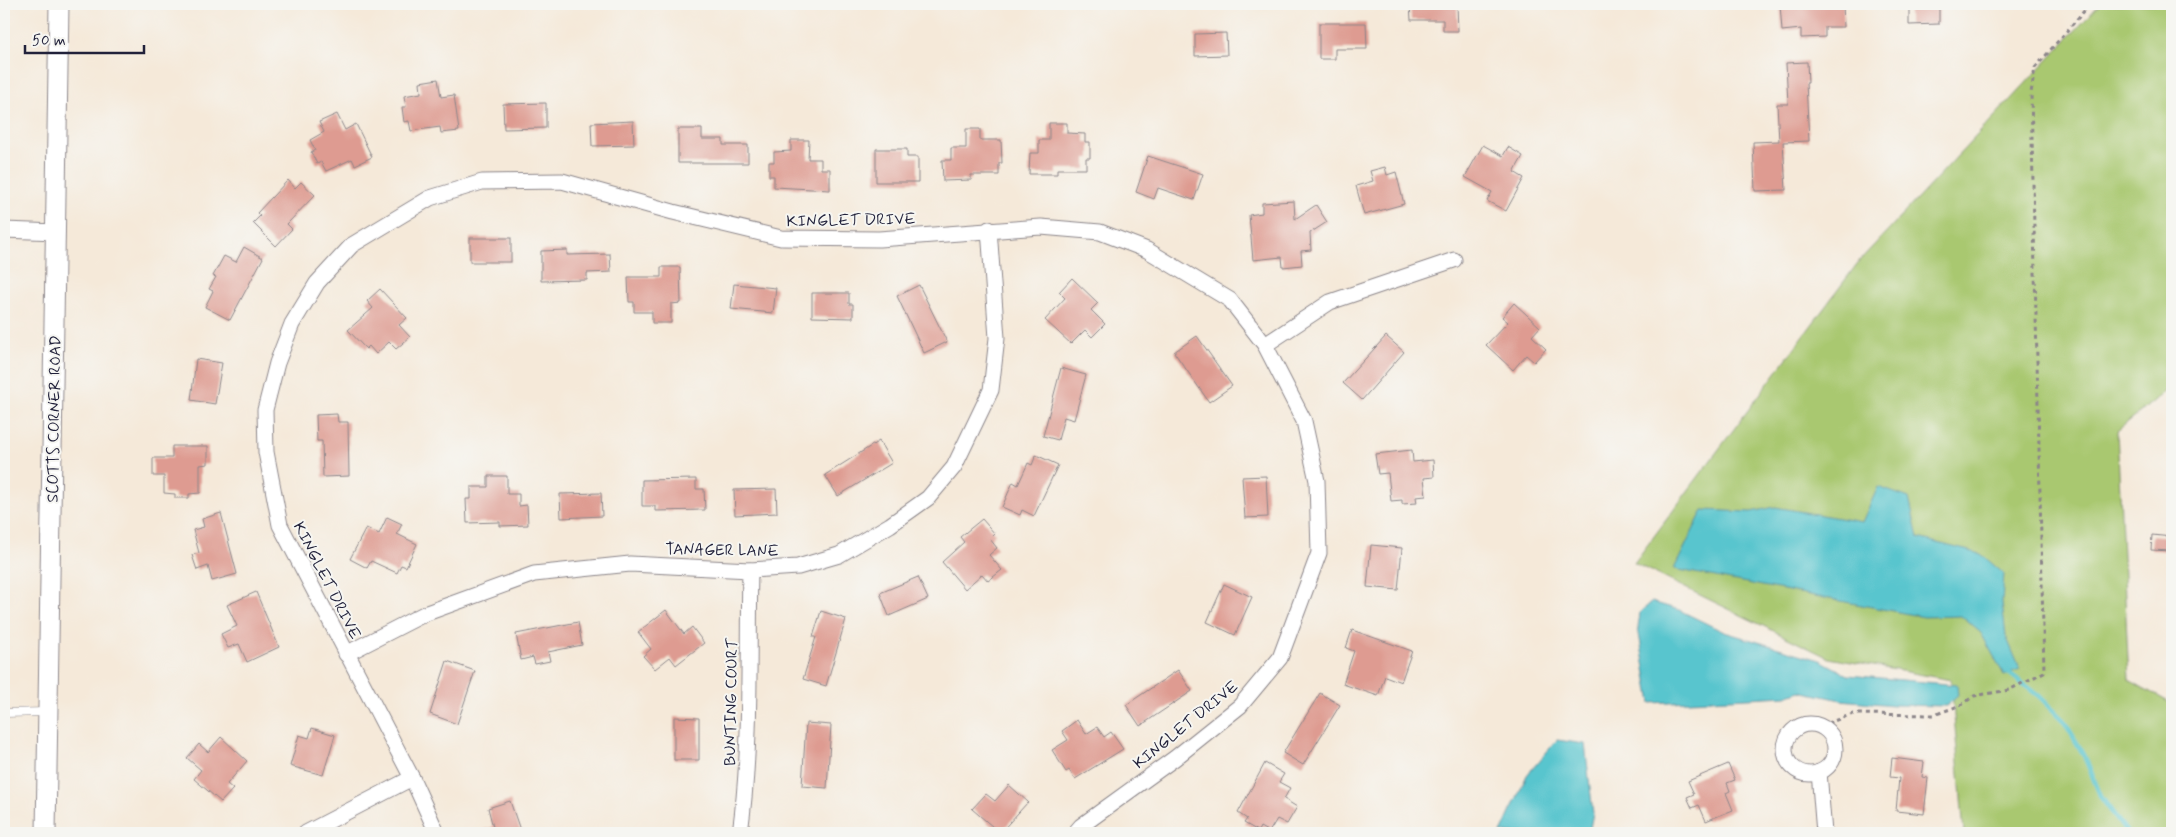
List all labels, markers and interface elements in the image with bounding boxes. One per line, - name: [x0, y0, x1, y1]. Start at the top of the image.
- scale bar: [25, 22, 144, 54]
- text: 50 m: [32, 31, 66, 51]
- street label: KINGLET DRIVE: [786, 209, 916, 232]
- street label: SCOTTS CORNER ROAD: [43, 335, 66, 503]
- street label: KINGLET DRIVE: [288, 518, 365, 643]
- street label: TANAGER LANE: [665, 539, 779, 562]
- street label: BUNTING COURT: [720, 637, 743, 766]
- street label: KINGLET DRIVE: [1129, 676, 1243, 774]

